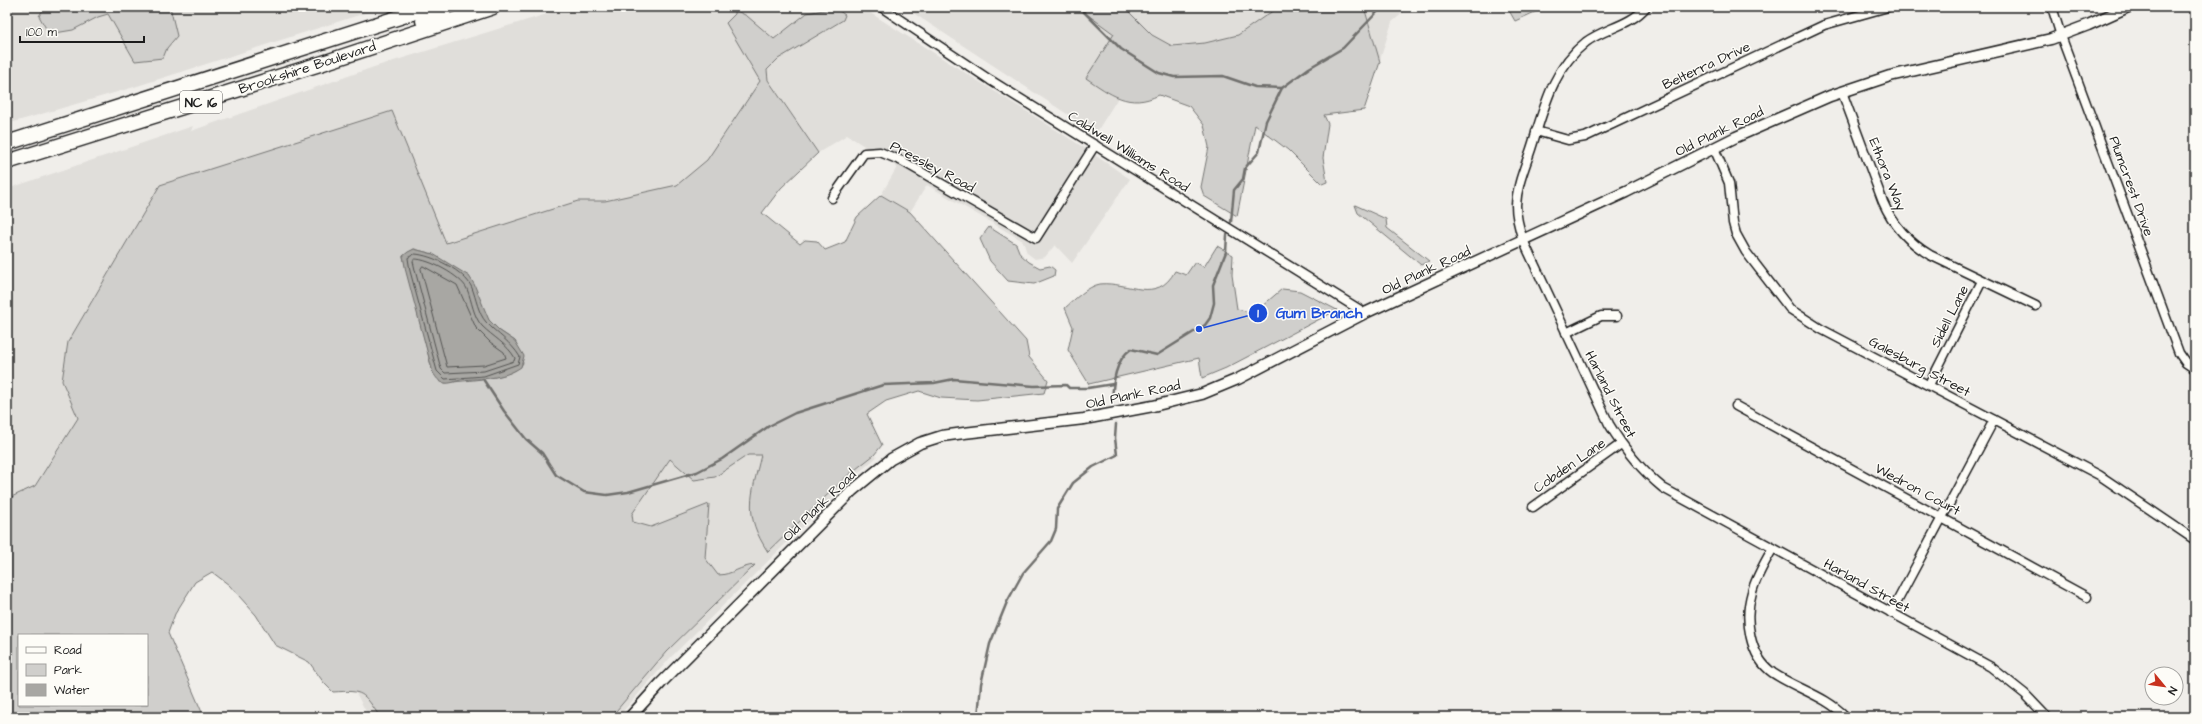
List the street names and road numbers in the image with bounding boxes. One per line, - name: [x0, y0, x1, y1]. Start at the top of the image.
- street label: Brookshire Boulevard: [236, 36, 378, 100]
- street label: Belterra Drive: [1659, 37, 1754, 95]
- road number: NC 16: [180, 91, 222, 113]
- street label: Old Plank Road: [1672, 102, 1767, 162]
- street label: Caldwell Williams Road: [1064, 106, 1193, 197]
- street label: Plumcrest Drive: [2104, 133, 2159, 240]
- street label: Ethora Way: [1863, 135, 1911, 214]
- street label: Pressley Road: [887, 136, 979, 198]
- street label: Old Plank Road: [1379, 242, 1474, 300]
- street label: Sidell Lane: [1926, 282, 1974, 351]
- street label: Galesburg Street: [1865, 332, 1974, 402]
- street label: Harland Street: [1579, 347, 1641, 442]
- street label: Old Plank Road: [1084, 375, 1182, 415]
- street label: Cobden Lane: [1529, 433, 1610, 498]
- street label: Wedron Court: [1871, 459, 1964, 521]
- street label: Old Plank Road: [778, 465, 861, 546]
- street label: Harland Street: [1820, 554, 1913, 618]

